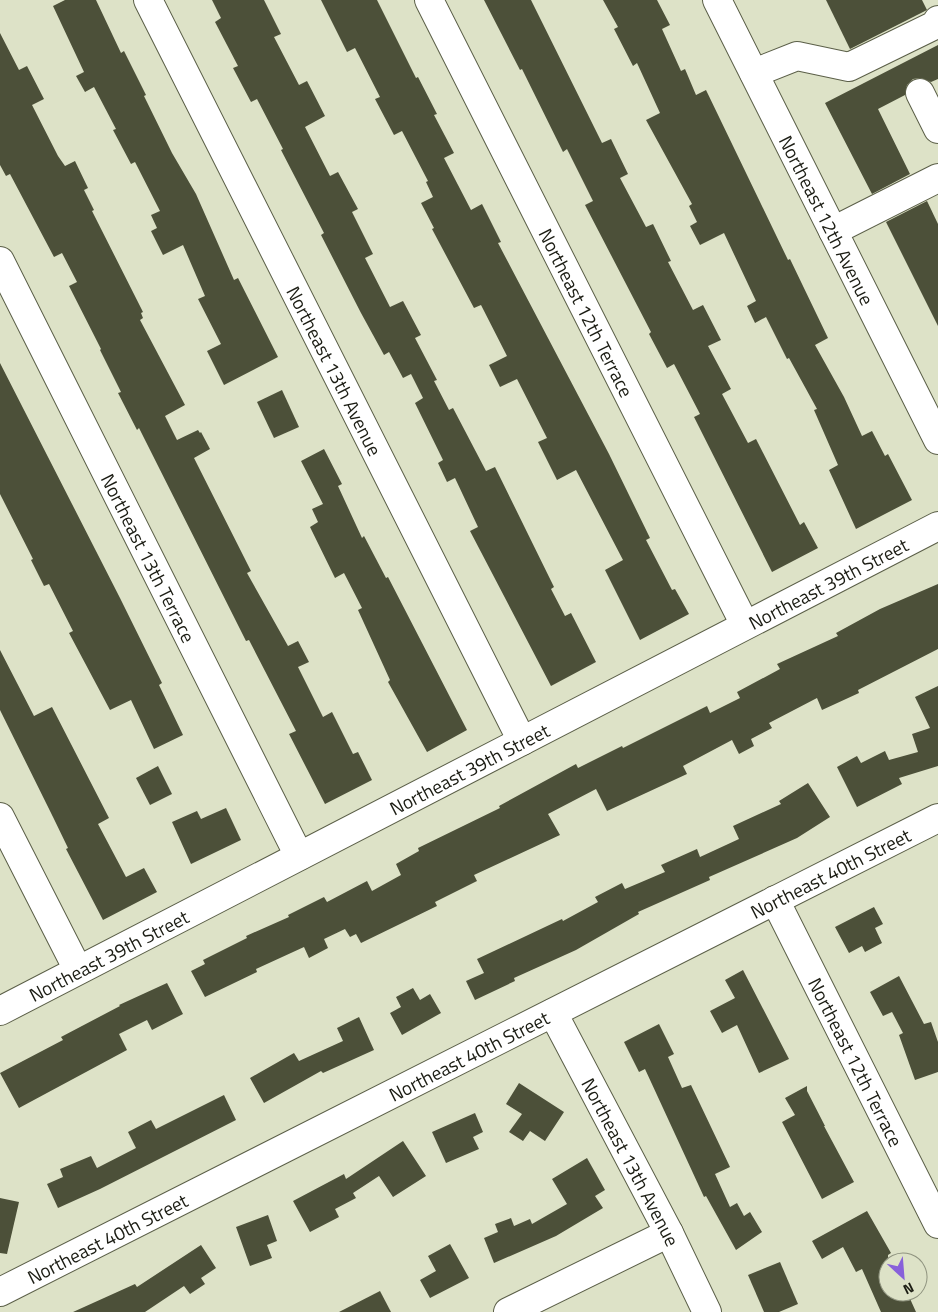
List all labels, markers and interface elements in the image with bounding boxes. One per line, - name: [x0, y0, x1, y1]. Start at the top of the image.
- street label: Northeast 12th Avenue: [773, 130, 882, 310]
- street label: Northeast 12th Terrace: [532, 223, 642, 402]
- street label: Northeast 13th Avenue: [280, 281, 390, 460]
- street label: Northeast 13th Terrace: [94, 468, 204, 647]
- street label: Northeast 39th Street: [743, 529, 913, 636]
- street label: Northeast 39th Street: [384, 715, 554, 822]
- street label: Northeast 40th Street: [745, 820, 916, 925]
- street label: Northeast 39th Street: [23, 901, 194, 1008]
- street label: Northeast 12th Terrace: [802, 972, 911, 1151]
- street label: Northeast 40th Street: [383, 1002, 554, 1108]
- street label: Northeast 13th Avenue: [575, 1072, 688, 1251]
- street label: Northeast 40th Street: [22, 1185, 193, 1291]
- north arrow: [878, 1252, 928, 1302]
- text: N: [900, 1278, 918, 1301]

